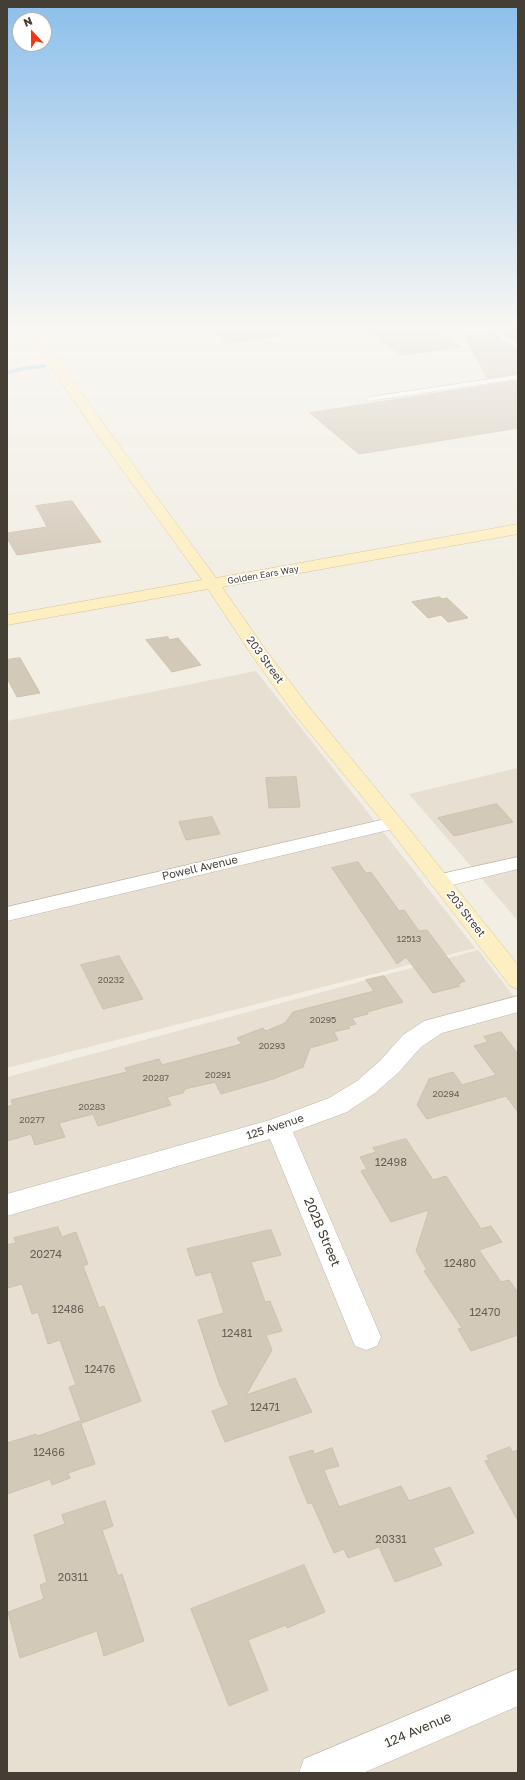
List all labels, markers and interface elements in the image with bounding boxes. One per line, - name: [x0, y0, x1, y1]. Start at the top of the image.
- north arrow: [12, 12, 52, 52]
- text: N: [21, 14, 34, 29]
- street label: Golden Ears Way: [226, 563, 300, 587]
- street label: 203 Street: [244, 634, 286, 686]
- street label: Powell Avenue: [161, 853, 239, 883]
- street label: 203 Street: [444, 888, 488, 940]
- house number: 12513: [397, 934, 421, 944]
- house number: 20232: [98, 975, 124, 985]
- house number: 20295: [310, 1015, 336, 1025]
- house number: 20293: [259, 1041, 285, 1051]
- house number: 20291: [205, 1070, 231, 1080]
- house number: 20287: [143, 1073, 169, 1083]
- house number: 20294: [433, 1089, 459, 1099]
- house number: 20283: [79, 1102, 105, 1112]
- street label: 125 Avenue: [245, 1112, 305, 1142]
- house number: 20277: [19, 1115, 45, 1125]
- house number: 12498: [375, 1156, 407, 1170]
- street label: 202B Street: [300, 1195, 344, 1269]
- house number: 20274: [30, 1248, 62, 1262]
- house number: 12480: [444, 1257, 476, 1271]
- house number: 12486: [52, 1303, 84, 1317]
- house number: 12470: [469, 1306, 501, 1320]
- house number: 12481: [222, 1327, 252, 1341]
- house number: 12476: [85, 1363, 115, 1377]
- house number: 12471: [250, 1401, 280, 1415]
- house number: 12466: [33, 1446, 65, 1460]
- house number: 20331: [375, 1533, 407, 1547]
- house number: 20311: [58, 1571, 88, 1585]
- street label: 124 Avenue: [382, 1709, 454, 1751]

